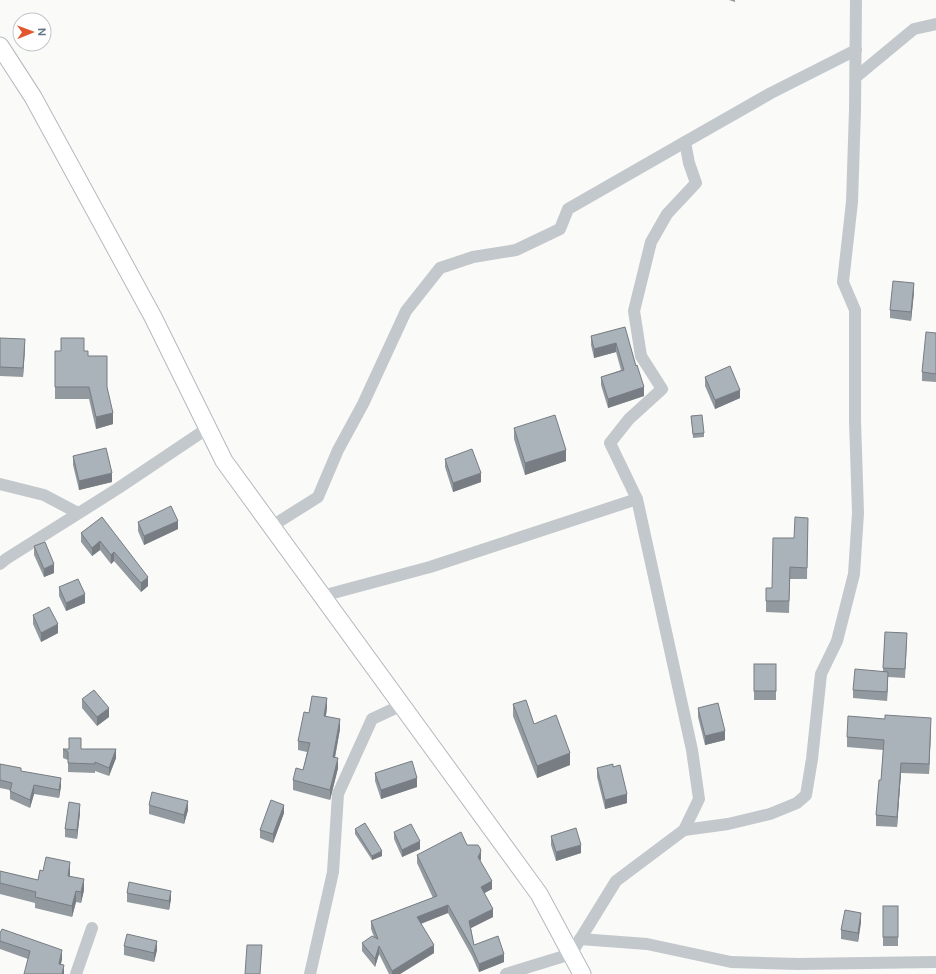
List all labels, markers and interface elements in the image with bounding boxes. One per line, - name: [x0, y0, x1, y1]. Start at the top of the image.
- north arrow: [12, 12, 52, 52]
- text: N: [35, 28, 49, 36]

